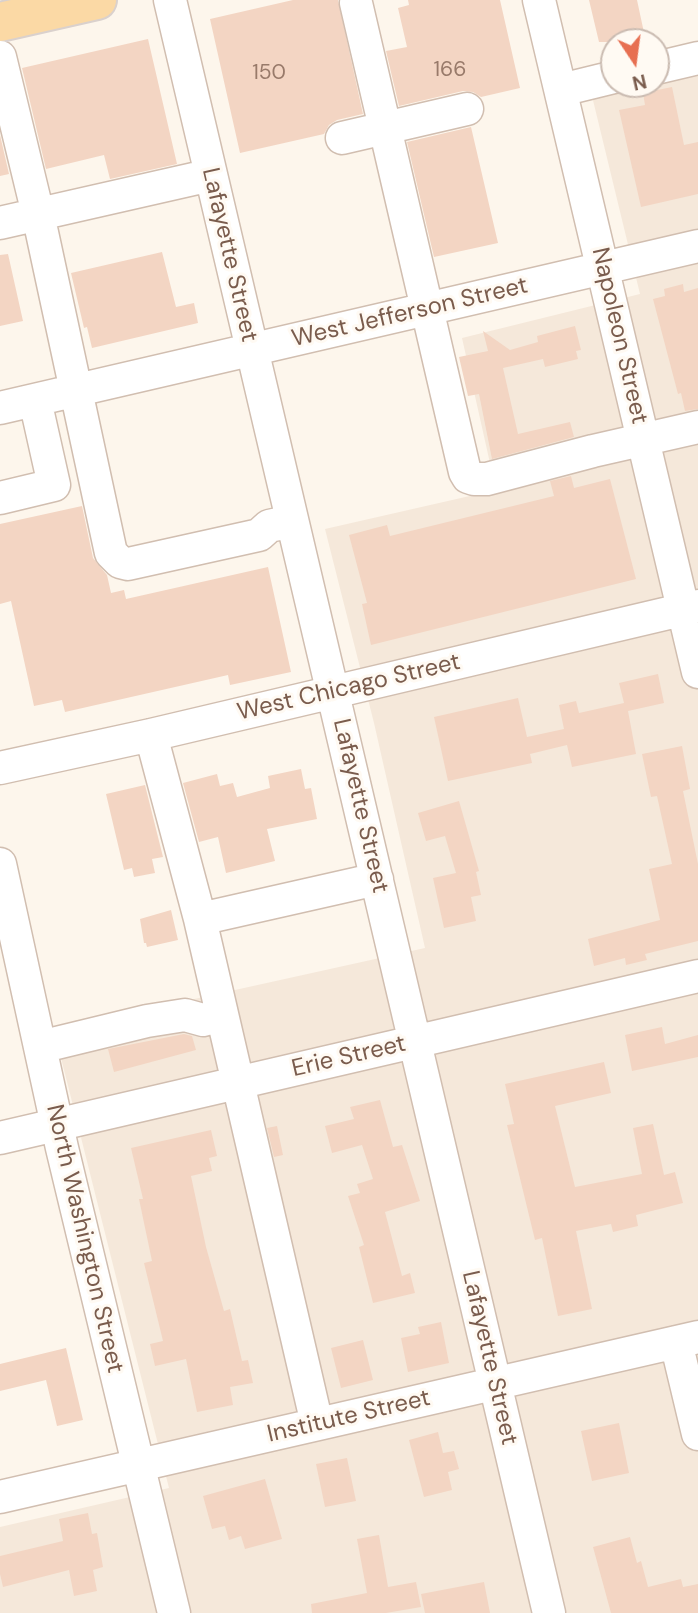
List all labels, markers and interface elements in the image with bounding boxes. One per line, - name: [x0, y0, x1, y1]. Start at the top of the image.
- north arrow: [600, 28, 670, 98]
- house number: 166: [434, 57, 466, 83]
- house number: 150: [252, 60, 286, 86]
- text: N: [630, 68, 649, 96]
- street label: Lafayette Street: [195, 165, 263, 345]
- street label: Napoleon Street: [585, 245, 653, 427]
- street label: West Jefferson Street: [289, 272, 531, 354]
- street label: West Chicago Street: [235, 648, 463, 728]
- street label: Lafayette Street: [326, 716, 394, 896]
- street label: Erie Street: [289, 1030, 409, 1084]
- street label: North Washington Street: [39, 1102, 129, 1376]
- street label: Lafayette Street: [455, 1268, 523, 1448]
- street label: Institute Street: [265, 1384, 433, 1450]

